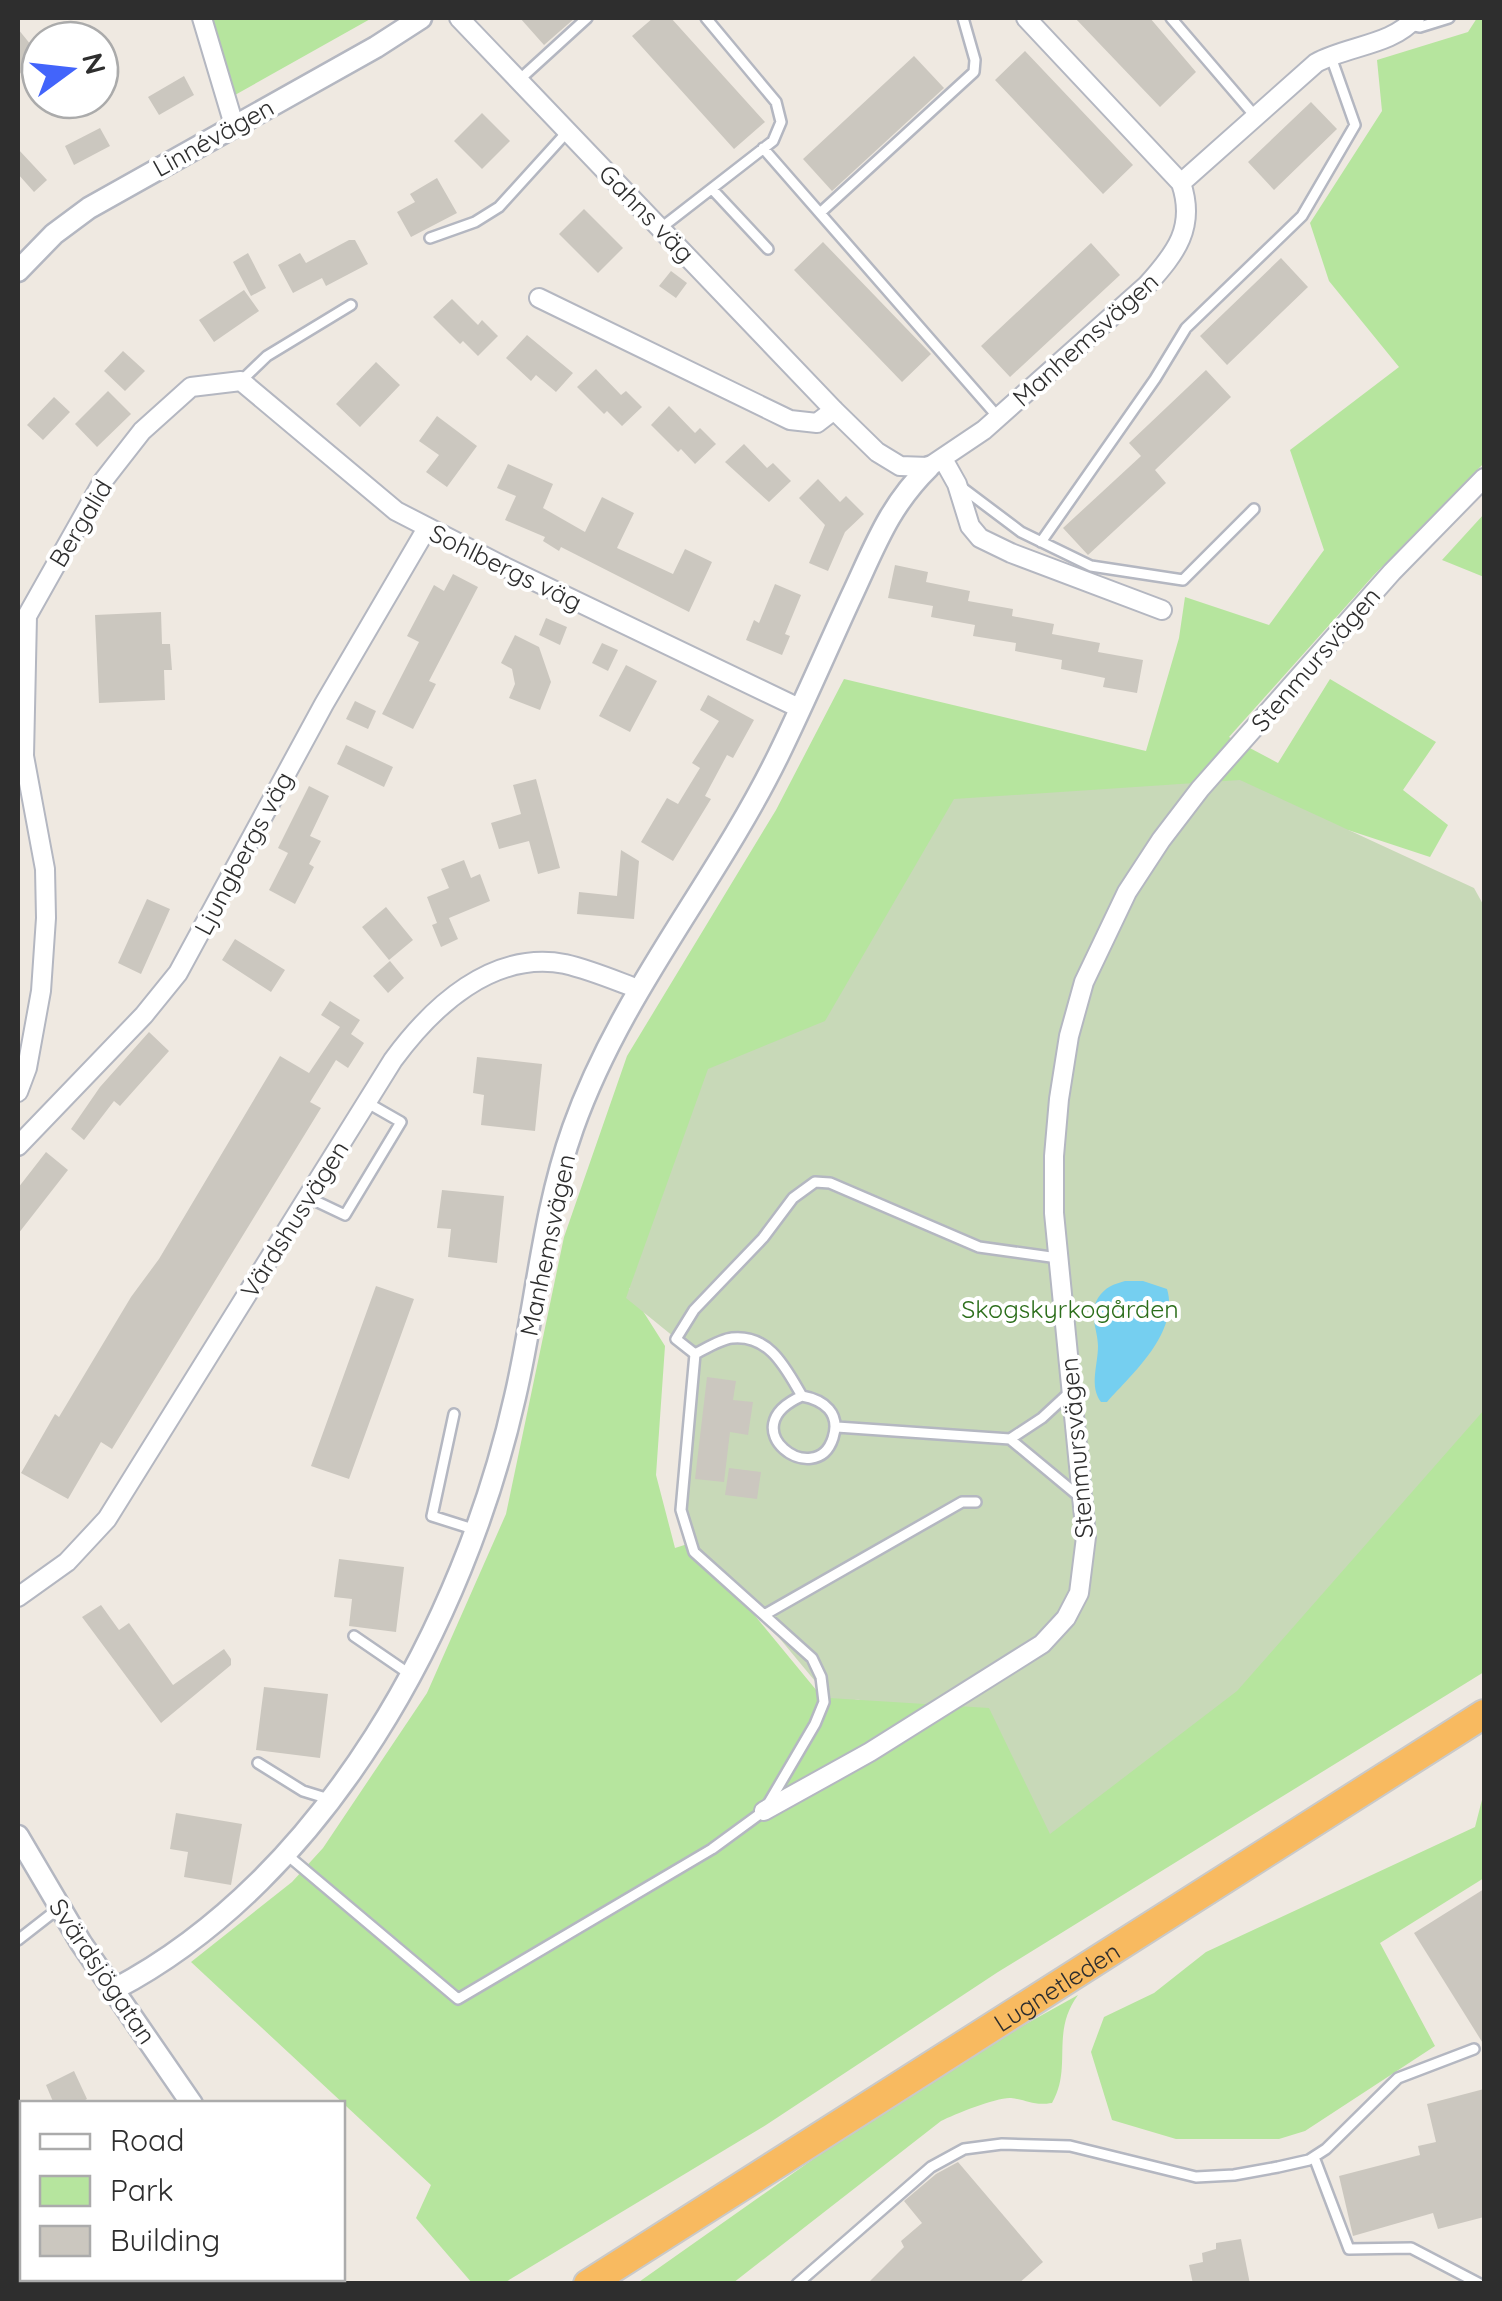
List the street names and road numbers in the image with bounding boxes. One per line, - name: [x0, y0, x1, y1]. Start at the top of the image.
- street label: Linnévägen: [147, 91, 279, 183]
- street label: Gahns väg: [593, 158, 701, 268]
- street label: Manhemsvägen: [1006, 266, 1164, 412]
- street label: Bergalid: [42, 474, 118, 572]
- street label: Sohlbergs väg: [425, 517, 587, 617]
- street label: Stenmursvägen: [1244, 580, 1386, 738]
- street label: Ljungbergs väg: [187, 766, 299, 940]
- street label: Värdshusvägen: [233, 1135, 355, 1303]
- street label: Manhemsvägen: [513, 1151, 581, 1339]
- street label: Stenmursvägen: [1053, 1356, 1099, 1540]
- street label: Svärdsjögatan: [43, 1892, 163, 2050]
- street label: Lugnetleden: [987, 1935, 1125, 2038]

